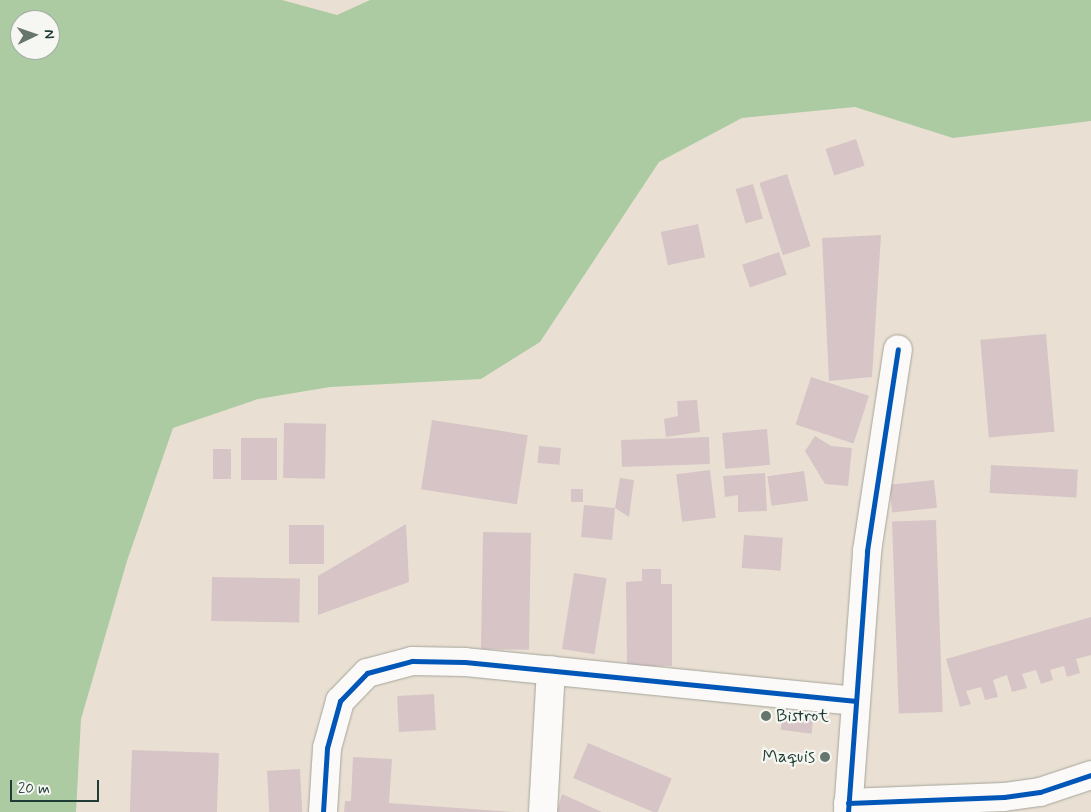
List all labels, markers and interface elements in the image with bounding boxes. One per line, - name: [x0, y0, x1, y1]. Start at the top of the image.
- north arrow: [10, 10, 60, 60]
- text: N: [40, 29, 58, 39]
- place label: Bistrot: [776, 705, 829, 727]
- marker: Bistrot: [760, 710, 772, 722]
- place label: Maquis: [762, 746, 815, 768]
- marker: Maquis: [819, 751, 831, 763]
- scale bar: [12, 770, 101, 802]
- text: 20 m: [18, 779, 50, 799]

